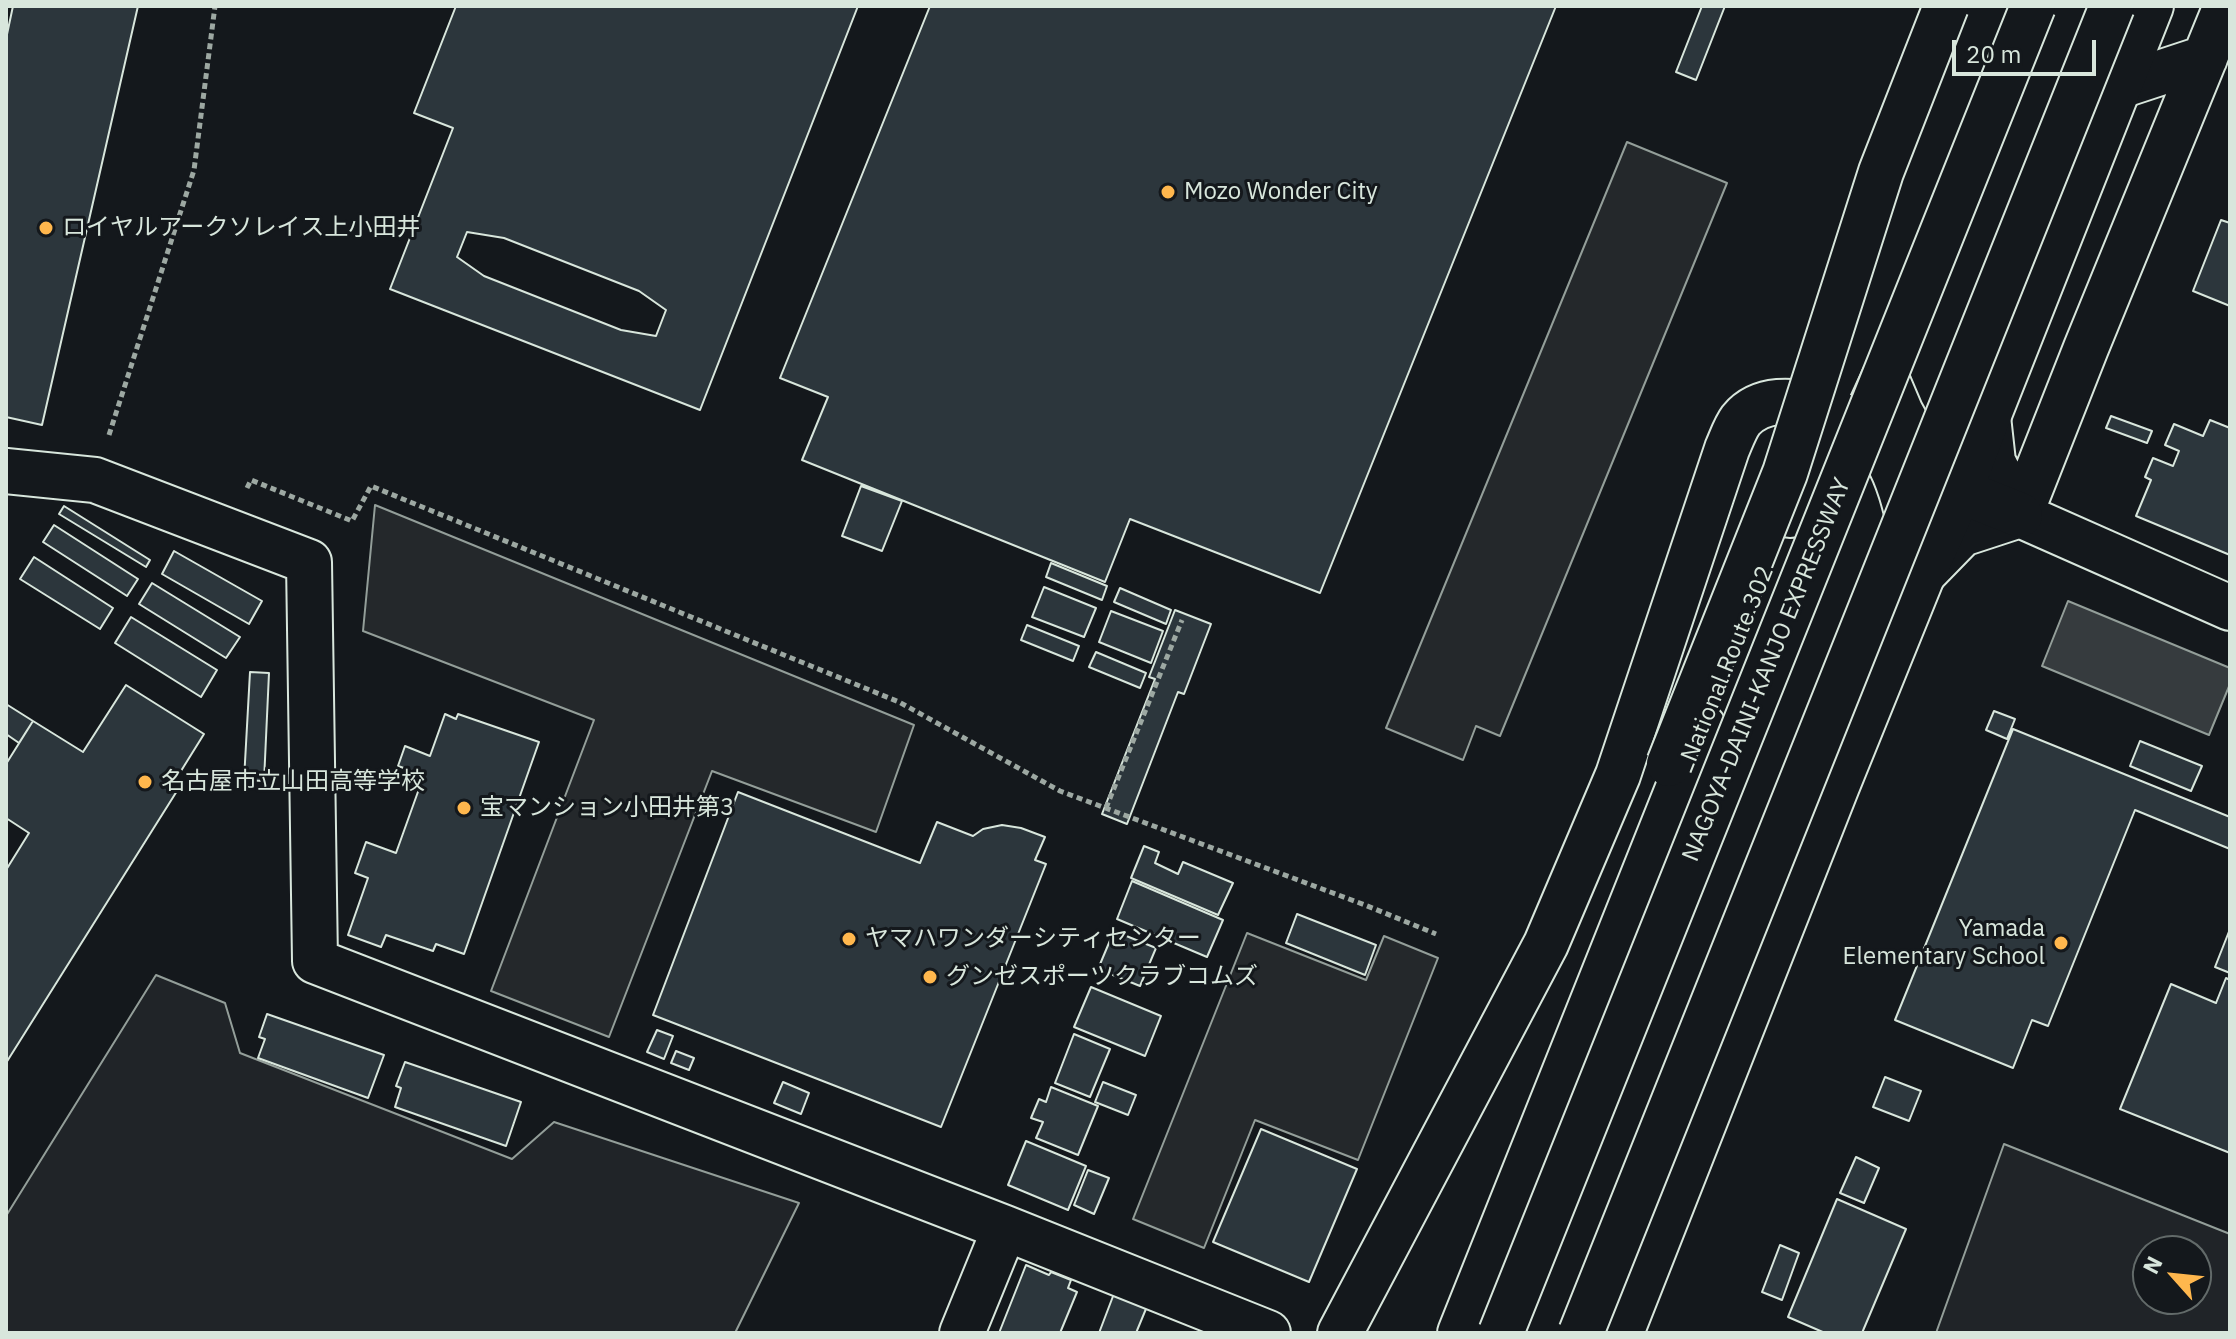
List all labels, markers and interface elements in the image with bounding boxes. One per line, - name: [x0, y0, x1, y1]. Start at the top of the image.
- scale bar: [1956, 24, 2100, 74]
- text: 20 m: [1966, 38, 2021, 70]
- place label: Mozo Wonder City: [1184, 178, 1378, 206]
- marker: Mozo Wonder City: [1159, 183, 1177, 201]
- place label: ロイヤルアークソレイス上小田井: [62, 214, 421, 242]
- marker: ロイヤルアークソレイス上小田井: [37, 219, 55, 237]
- street label: NAGOYA-DAINI-KANJO EXPRESSWAY: [1677, 474, 1857, 866]
- street label: National Route 302: [1676, 562, 1780, 766]
- place label: 名古屋市立山田高等学校: [161, 768, 425, 796]
- marker: 名古屋市立山田高等学校: [136, 773, 154, 791]
- place label: 宝マンション小田井第3: [480, 794, 734, 822]
- marker: 宝マンション小田井第3: [455, 799, 473, 817]
- place label: Yamada Elementary School: [1843, 915, 2045, 971]
- place label: ヤマハワンダーシティセンター: [865, 925, 1201, 953]
- marker: ヤマハワンダーシティセンター: [840, 930, 858, 948]
- marker: Yamada Elementary School: [2052, 934, 2070, 952]
- place label: グンゼスポーツクラブコムズ: [946, 963, 1258, 991]
- marker: グンゼスポーツクラブコムズ: [921, 968, 939, 986]
- north arrow: [2132, 1235, 2212, 1315]
- text: N: [2135, 1251, 2168, 1278]

